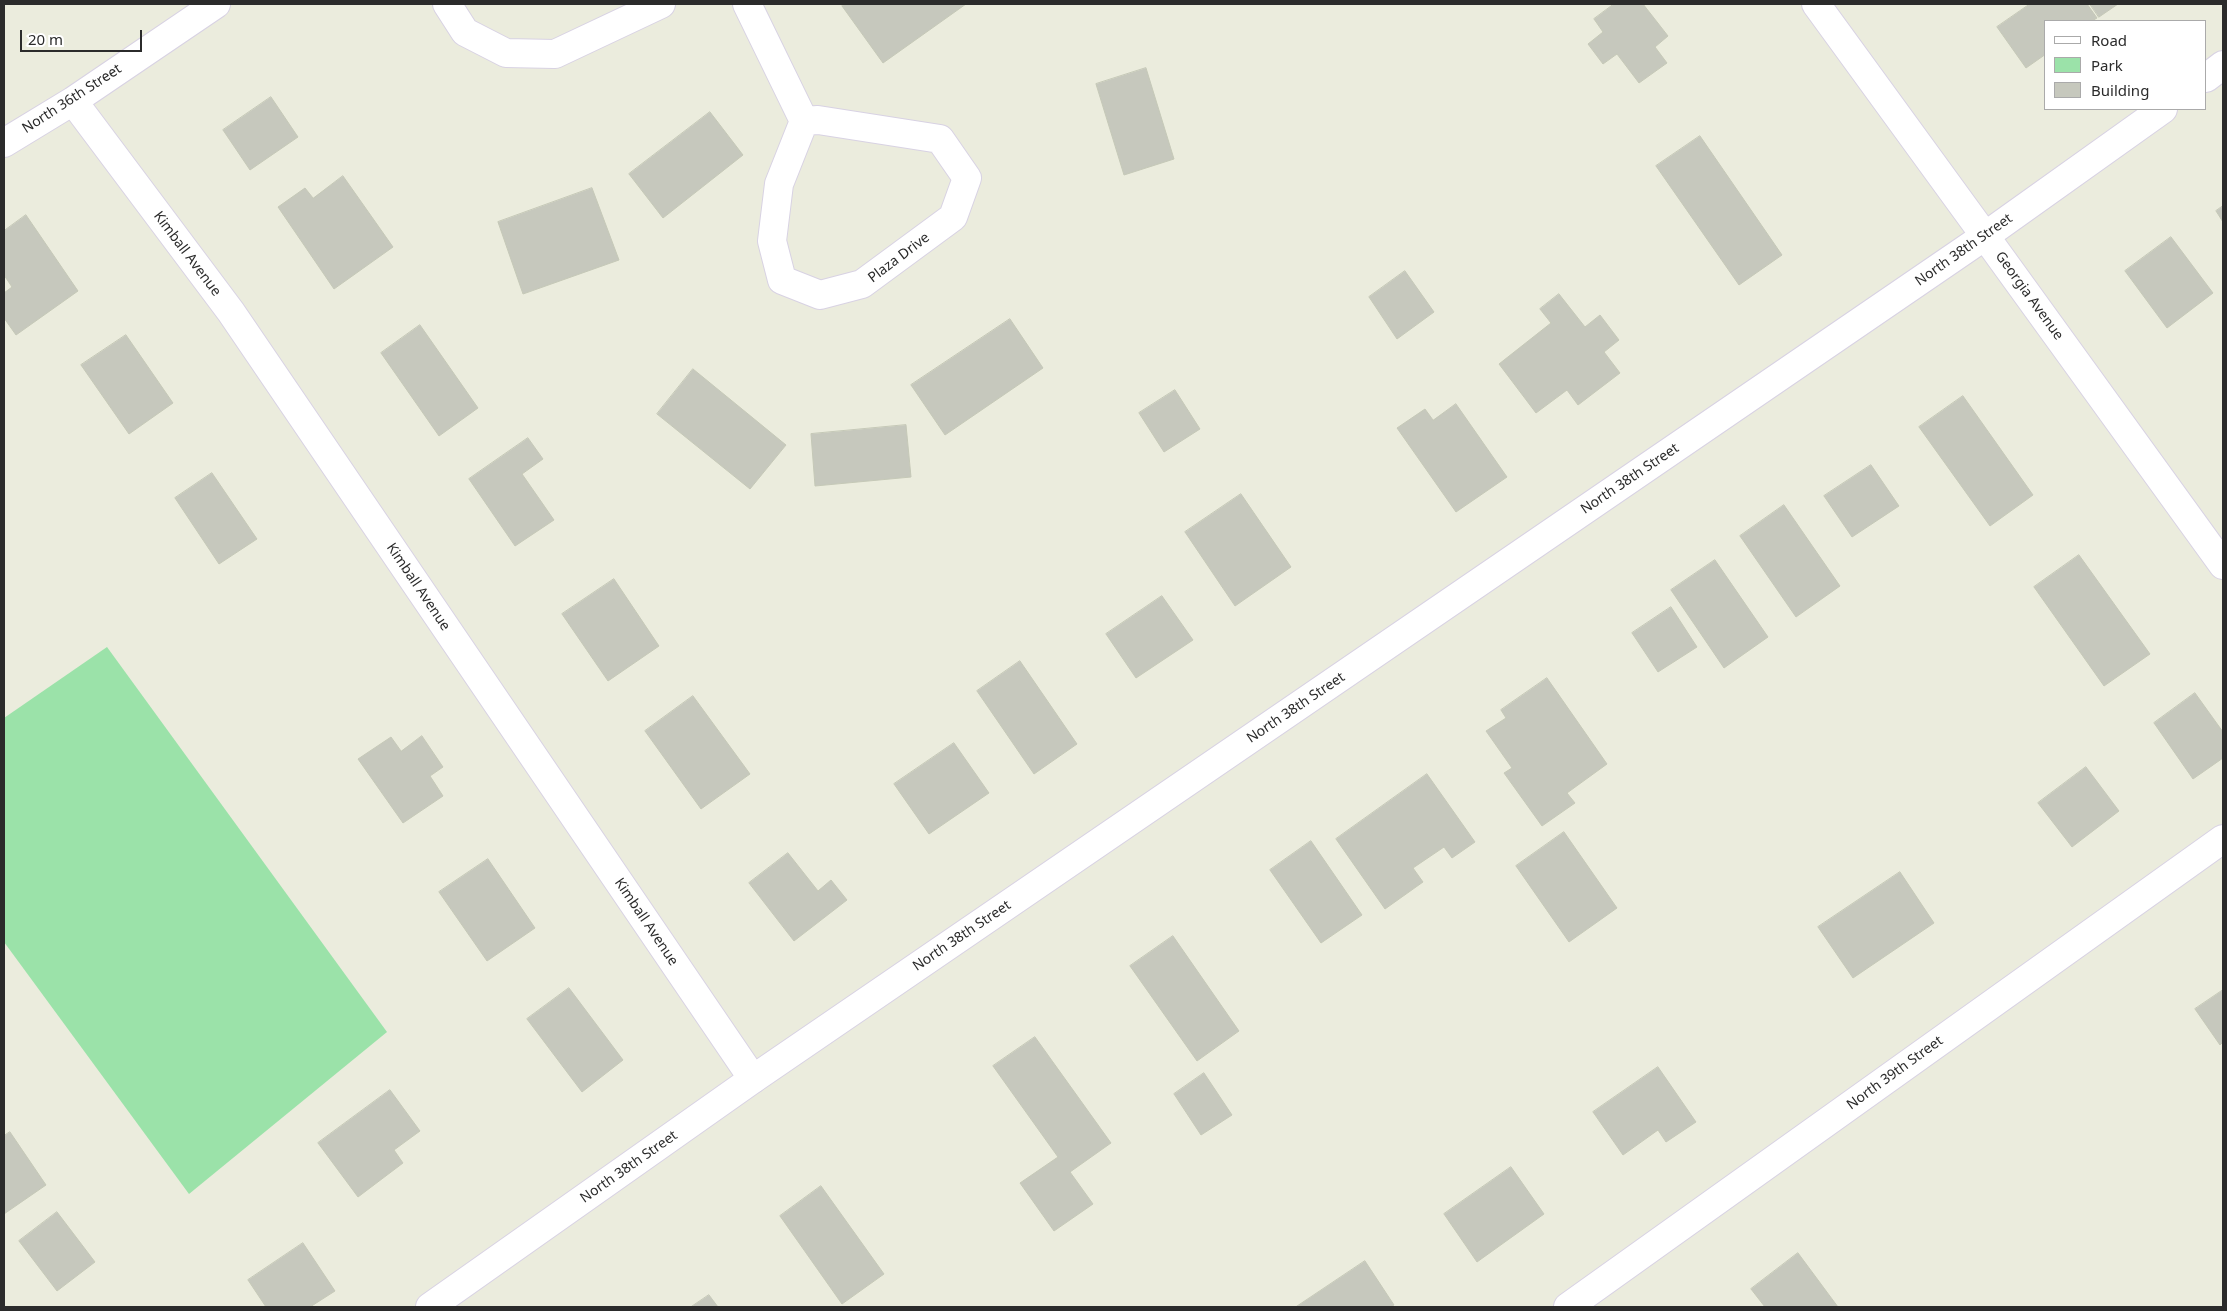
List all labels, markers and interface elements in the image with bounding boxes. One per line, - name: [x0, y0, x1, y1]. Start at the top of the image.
- scale bar: [22, 20, 145, 52]
- legend: [2044, 20, 2207, 110]
- text: 20 m: [28, 29, 63, 49]
- text: Road: [2091, 30, 2127, 50]
- text: Park: [2091, 55, 2123, 75]
- street label: North 36th Street: [19, 61, 125, 137]
- text: Building: [2091, 80, 2149, 100]
- street label: Kimball Avenue: [150, 208, 224, 300]
- street label: North 38th Street: [1912, 210, 2016, 290]
- street label: Plaza Drive: [865, 229, 933, 287]
- street label: Georgia Avenue: [1991, 249, 2067, 343]
- street label: North 38th Street: [1578, 440, 1682, 518]
- street label: Kimball Avenue: [383, 540, 453, 634]
- street label: North 38th Street: [1244, 669, 1348, 747]
- street label: Kimball Avenue: [611, 875, 681, 969]
- street label: North 38th Street: [910, 897, 1014, 975]
- street label: North 39th Street: [1844, 1032, 1946, 1114]
- street label: North 38th Street: [577, 1127, 681, 1207]

